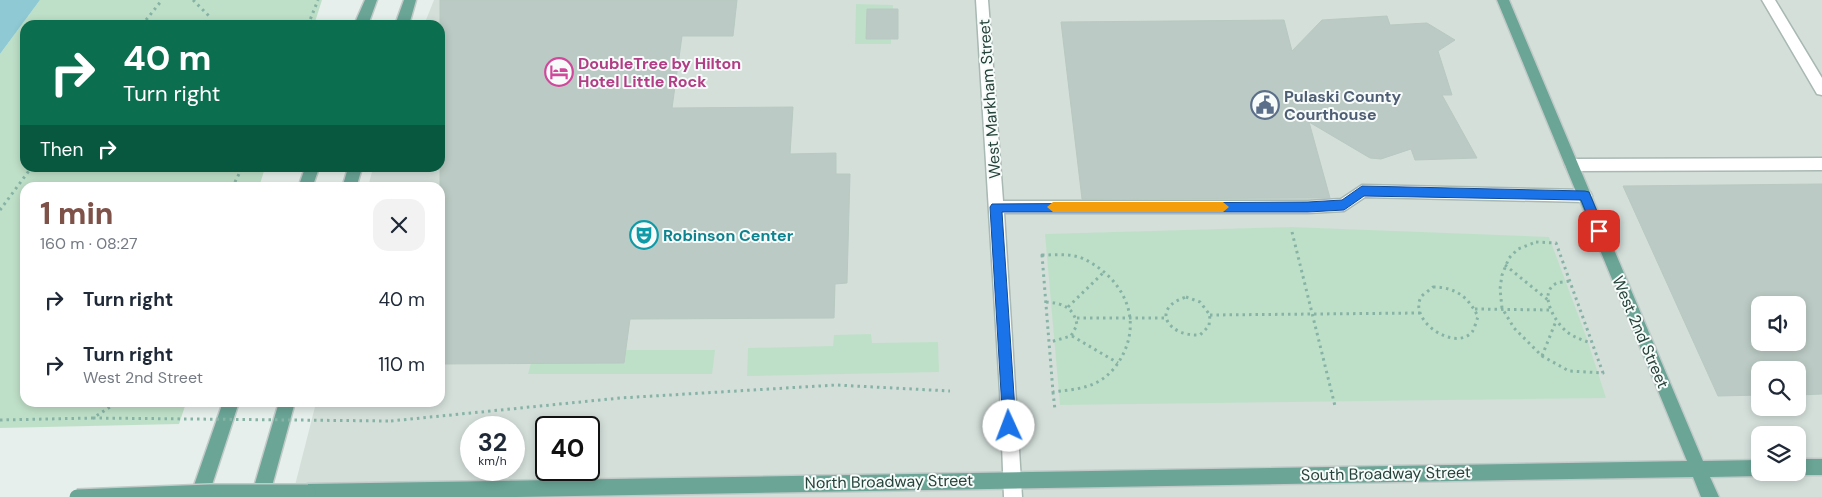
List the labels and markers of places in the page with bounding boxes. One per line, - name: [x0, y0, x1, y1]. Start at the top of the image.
- place label: DoubleTree by Hilton Hotel Little Rock: [578, 53, 741, 92]
- hotel icon: DoubleTree by Hilton Hotel Little Rock: [544, 57, 574, 87]
- place label: Pulaski County Courthouse: [1284, 86, 1401, 125]
- public building icon: Pulaski County Courthouse: [1250, 90, 1280, 120]
- pin: [1578, 210, 1620, 252]
- theatre icon: Robinson Center: [629, 220, 659, 250]
- place label: Robinson Center: [663, 225, 794, 246]

